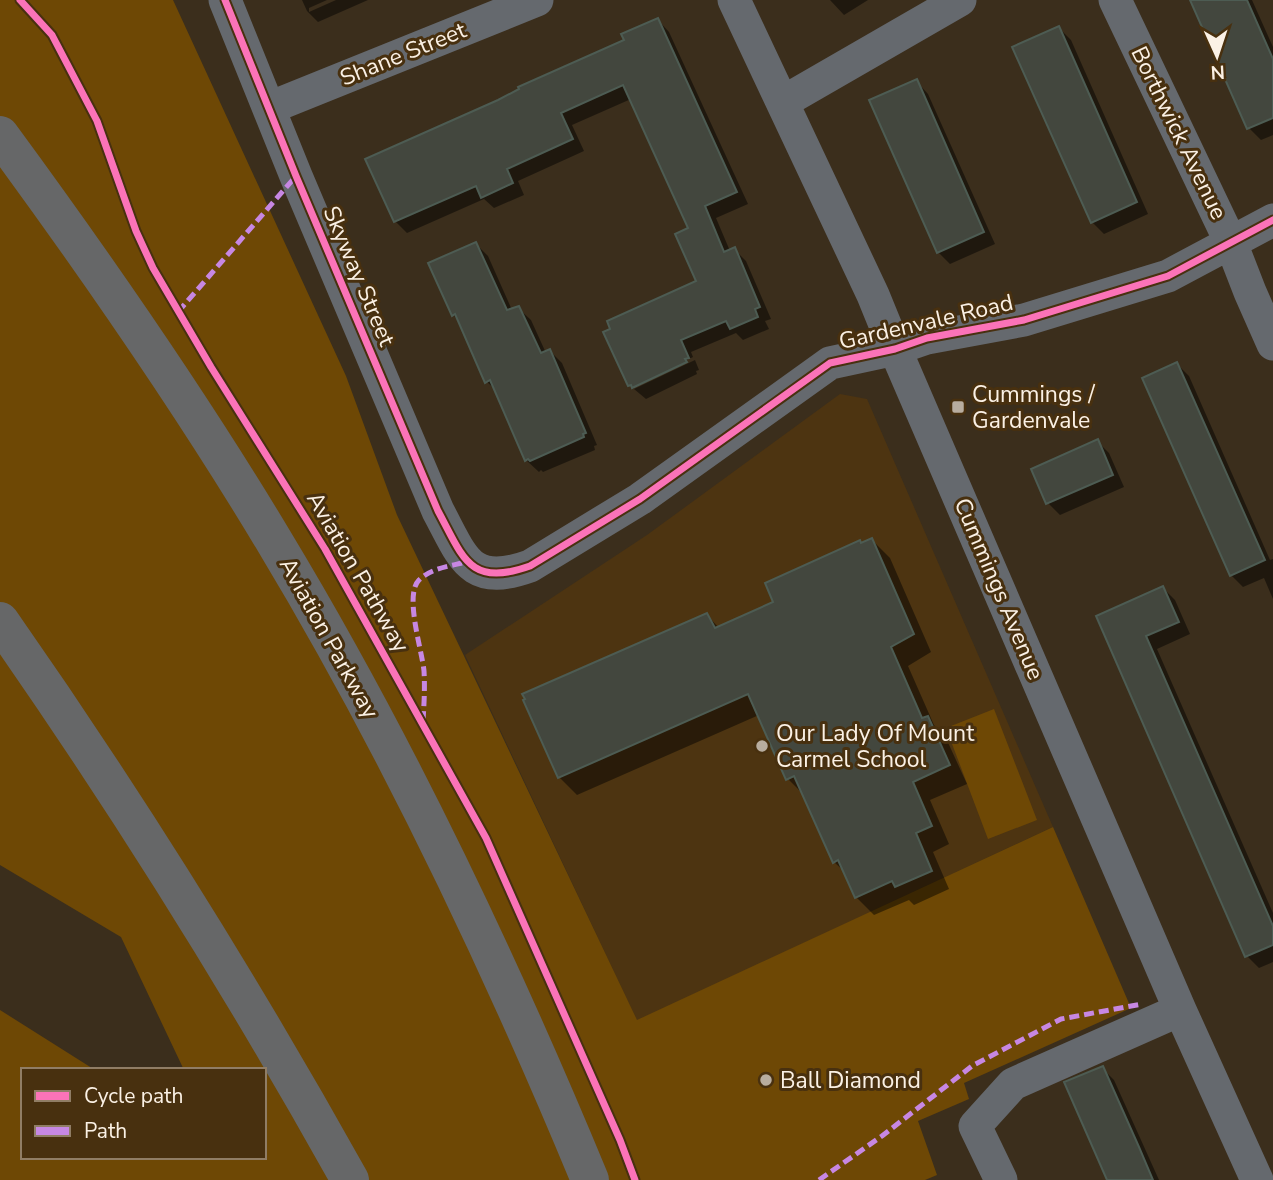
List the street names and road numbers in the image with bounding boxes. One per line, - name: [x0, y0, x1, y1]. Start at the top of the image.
- street label: Shane Street: [335, 14, 472, 93]
- street label: Borthwick Avenue: [1124, 41, 1234, 225]
- street label: Skyway Street: [316, 201, 403, 352]
- street label: Gardenvale Road: [836, 287, 1016, 357]
- street label: Aviation Pathway: [299, 486, 417, 658]
- street label: Cummings Avenue: [947, 493, 1051, 685]
- street label: Aviation Parkway: [272, 552, 386, 724]

